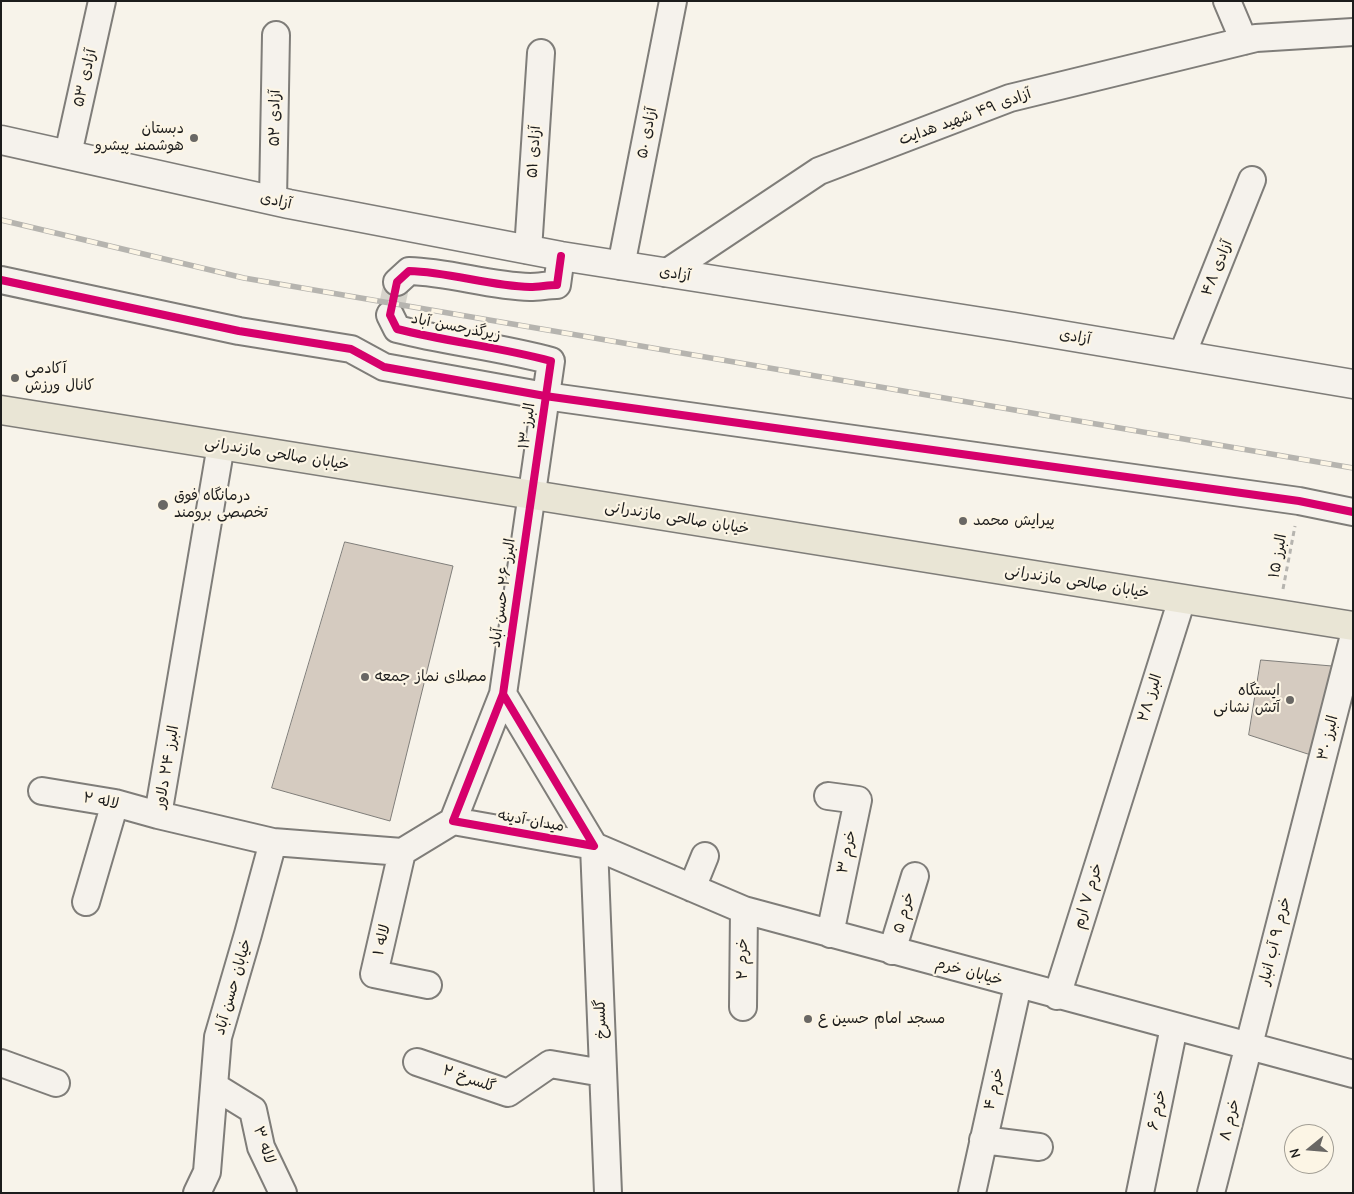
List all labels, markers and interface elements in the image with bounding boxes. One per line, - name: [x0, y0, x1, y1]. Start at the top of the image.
- street label: آزادی ۵۳: [70, 47, 100, 109]
- street label: آزادی ۴۹ شهید هدایت: [896, 85, 1034, 149]
- street label: آزادی ۵۲: [266, 89, 284, 147]
- street label: آزادی ۵۰: [633, 106, 661, 160]
- place label: دبستان هوشمند پیشرو: [95, 120, 184, 155]
- street label: آزادی ۵۱: [523, 125, 545, 179]
- marker: دبستان هوشمند پیشرو: [188, 132, 200, 144]
- street label: آزادی: [259, 189, 293, 213]
- street label: آزادی ۴۸: [1198, 238, 1236, 298]
- street label: آزادی: [658, 263, 692, 285]
- street label: زیرگذرحسن آباد: [410, 310, 502, 344]
- street label: آزادی: [1058, 325, 1092, 349]
- place label: آکادمی کانال ورزش: [25, 360, 94, 395]
- marker: آکادمی کانال ورزش: [9, 372, 21, 384]
- street label: البرز ۱۳: [515, 402, 539, 450]
- street label: خیابان صالحی مازندرانی: [204, 434, 350, 474]
- place label: درمانگاه فوق تخصصی برومند: [174, 487, 268, 522]
- marker: درمانگاه فوق تخصصی برومند: [156, 498, 170, 512]
- street label: خیابان صالحی مازندرانی: [604, 498, 750, 538]
- place label: پیرایش محمد: [973, 512, 1055, 530]
- marker: پیرایش محمد: [957, 515, 969, 527]
- street label: البرز ۱۵: [1265, 533, 1291, 579]
- street label: البرز ۲۶ حسن آباد: [486, 537, 520, 649]
- street label: خیابان صالحی مازندرانی: [1004, 562, 1150, 602]
- place label: مصلای نماز جمعه: [375, 668, 487, 686]
- marker: مصلای نماز جمعه: [359, 671, 371, 683]
- street label: البرز ۲۸: [1134, 672, 1166, 724]
- place label: ایستگاه آتش نشانی: [1213, 682, 1280, 717]
- marker: ایستگاه آتش نشانی: [1284, 694, 1296, 706]
- street label: البرز ۳۰: [1314, 714, 1342, 762]
- street label: البرز ۲۴ دلاور: [151, 724, 183, 810]
- street label: لاله ۲: [82, 789, 120, 813]
- street label: میدان آدینه: [496, 806, 566, 836]
- street label: خرم ۳: [834, 829, 860, 875]
- street label: خرم ۷ ارم: [1070, 861, 1106, 931]
- street label: خرم ۵: [890, 890, 918, 936]
- street label: خرم ۹ آب انبار: [1255, 895, 1295, 987]
- street label: لاله ۱: [370, 923, 394, 957]
- street label: خیابان حسن آباد: [211, 937, 255, 1037]
- street label: خرم ۲: [734, 938, 752, 980]
- street label: خیابان خرم: [933, 954, 1005, 990]
- street label: گلسرخ: [591, 999, 611, 1039]
- place label: مسجد امام حسین ع: [818, 1010, 945, 1028]
- marker: مسجد امام حسین ع: [802, 1013, 814, 1025]
- street label: گلسرخ ۲: [440, 1062, 498, 1096]
- street label: خرم ۴: [980, 1066, 1008, 1112]
- street label: خرم ۶: [1144, 1088, 1170, 1132]
- street label: خرم ۸: [1216, 1097, 1244, 1143]
- street label: لاله ۳: [249, 1124, 279, 1166]
- north arrow: [1284, 1124, 1334, 1174]
- text: N: [1286, 1146, 1305, 1160]

